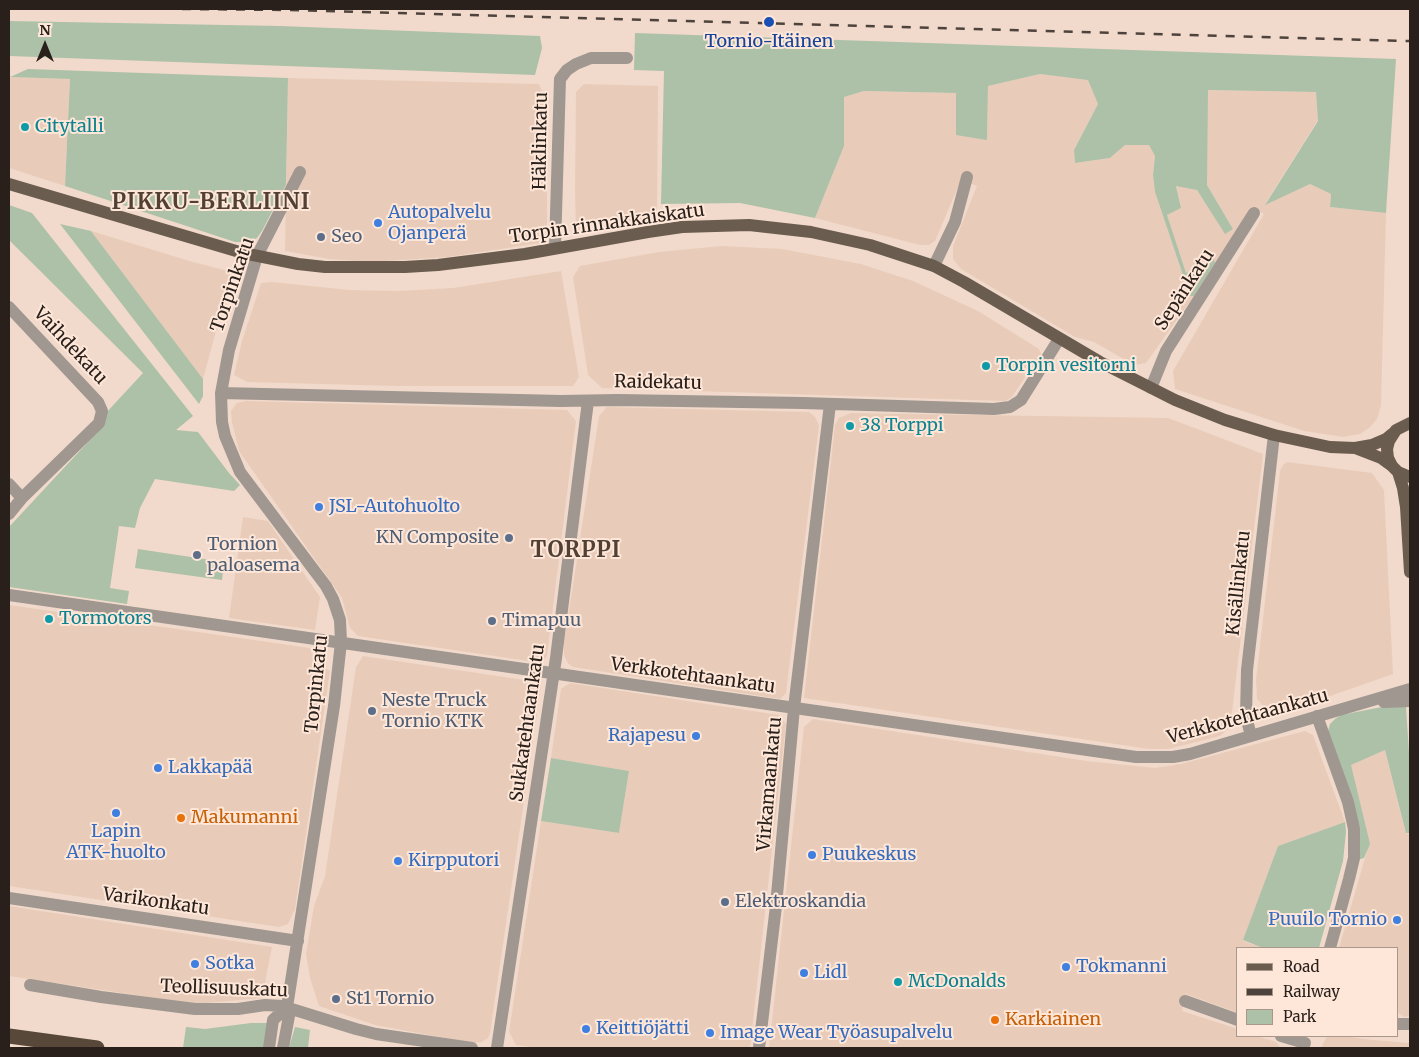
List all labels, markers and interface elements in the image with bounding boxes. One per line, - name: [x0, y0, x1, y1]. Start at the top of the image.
- marker: Tornio-Itäinen: [762, 15, 776, 29]
- north arrow: [20, 20, 70, 70]
- text: N: [39, 21, 51, 39]
- place label: Tornio-Itäinen: [705, 31, 833, 53]
- street label: Häklinkatu: [529, 92, 553, 190]
- place label: Citytalli: [35, 116, 104, 138]
- marker: Citytalli: [19, 121, 31, 133]
- district label: PIKKU-BERLIINI: [110, 190, 312, 216]
- street label: Torpin rinnakkaiskatu: [508, 200, 706, 248]
- place label: Autopalvelu Ojanperä: [388, 202, 491, 244]
- marker: Autopalvelu Ojanperä: [372, 217, 384, 229]
- place label: Seo: [331, 226, 362, 248]
- marker: Seo: [315, 231, 327, 243]
- street label: Torpinkatu: [207, 235, 259, 335]
- street label: Sepänkatu: [1151, 245, 1219, 335]
- street label: Vaihdekatu: [29, 303, 111, 389]
- place label: Torpin vesitorni: [996, 355, 1136, 377]
- marker: Torpin vesitorni: [980, 360, 992, 372]
- street label: Raidekatu: [614, 371, 702, 395]
- place label: 38 Torppi: [860, 415, 944, 437]
- marker: 38 Torppi: [844, 420, 856, 432]
- place label: JSL-Autohuolto: [329, 496, 460, 518]
- marker: JSL-Autohuolto: [313, 501, 325, 513]
- place label: KN Composite: [376, 527, 499, 549]
- street label: Kisällinkatu: [1223, 529, 1255, 637]
- marker: KN Composite: [503, 532, 515, 544]
- place label: Tornion paloasema: [207, 534, 300, 576]
- district label: TORPPI: [530, 538, 622, 564]
- marker: Tornion paloasema: [191, 549, 203, 561]
- place label: Tormotors: [59, 608, 152, 630]
- place label: Timapuu: [502, 610, 581, 632]
- marker: Tormotors: [43, 613, 55, 625]
- marker: Timapuu: [486, 615, 498, 627]
- street label: Torpinkatu: [301, 634, 333, 734]
- street label: Sukkatehtaankatu: [506, 643, 550, 803]
- street label: Verkkotehtaankatu: [609, 654, 777, 698]
- street label: Verkkotehtaankatu: [1165, 685, 1331, 749]
- place label: Neste Truck Tornio KTK: [382, 690, 487, 732]
- marker: Neste Truck Tornio KTK: [366, 705, 378, 717]
- street label: Virkamaankatu: [753, 716, 787, 852]
- place label: Rajapesu: [608, 725, 686, 747]
- marker: Rajapesu: [690, 730, 702, 742]
- place label: Lakkapää: [168, 757, 252, 779]
- marker: Lakkapää: [152, 762, 164, 774]
- marker: Lapin ATK-huolto: [110, 807, 122, 819]
- place label: Makumanni: [191, 807, 298, 829]
- marker: Makumanni: [175, 812, 187, 824]
- place label: Lapin ATK-huolto: [66, 821, 166, 864]
- place label: Puukeskus: [822, 844, 916, 866]
- marker: Puukeskus: [806, 849, 818, 861]
- place label: Kirpputori: [408, 850, 499, 872]
- marker: Kirpputori: [392, 855, 404, 867]
- street label: Varikonkatu: [101, 884, 211, 920]
- place label: Elektroskandia: [735, 891, 866, 913]
- marker: Elektroskandia: [719, 896, 731, 908]
- place label: Puuilo Tornio: [1268, 909, 1387, 931]
- marker: Puuilo Tornio: [1391, 914, 1403, 926]
- legend: [1236, 947, 1399, 1037]
- place label: Sotka: [205, 953, 254, 975]
- place label: Tokmanni: [1076, 956, 1167, 978]
- text: Road: [1283, 957, 1319, 976]
- marker: Sotka: [189, 958, 201, 970]
- marker: Tokmanni: [1060, 961, 1072, 973]
- place label: Lidl: [814, 962, 847, 984]
- marker: Lidl: [798, 967, 810, 979]
- place label: McDonalds: [908, 971, 1006, 993]
- street label: Teollisuuskatu: [160, 976, 288, 1002]
- marker: McDonalds: [892, 976, 904, 988]
- text: Railway: [1283, 982, 1340, 1001]
- place label: St1 Tornio: [346, 988, 434, 1010]
- marker: St1 Tornio: [330, 993, 342, 1005]
- text: Park: [1283, 1007, 1316, 1026]
- place label: Karkiainen: [1005, 1009, 1101, 1031]
- marker: Karkiainen: [989, 1014, 1001, 1026]
- place label: Keittiöjätti: [596, 1018, 689, 1040]
- place label: Image Wear Työasupalvelu: [720, 1022, 953, 1044]
- marker: Keittiöjätti: [580, 1023, 592, 1035]
- marker: Image Wear Työasupalvelu: [704, 1027, 716, 1039]

